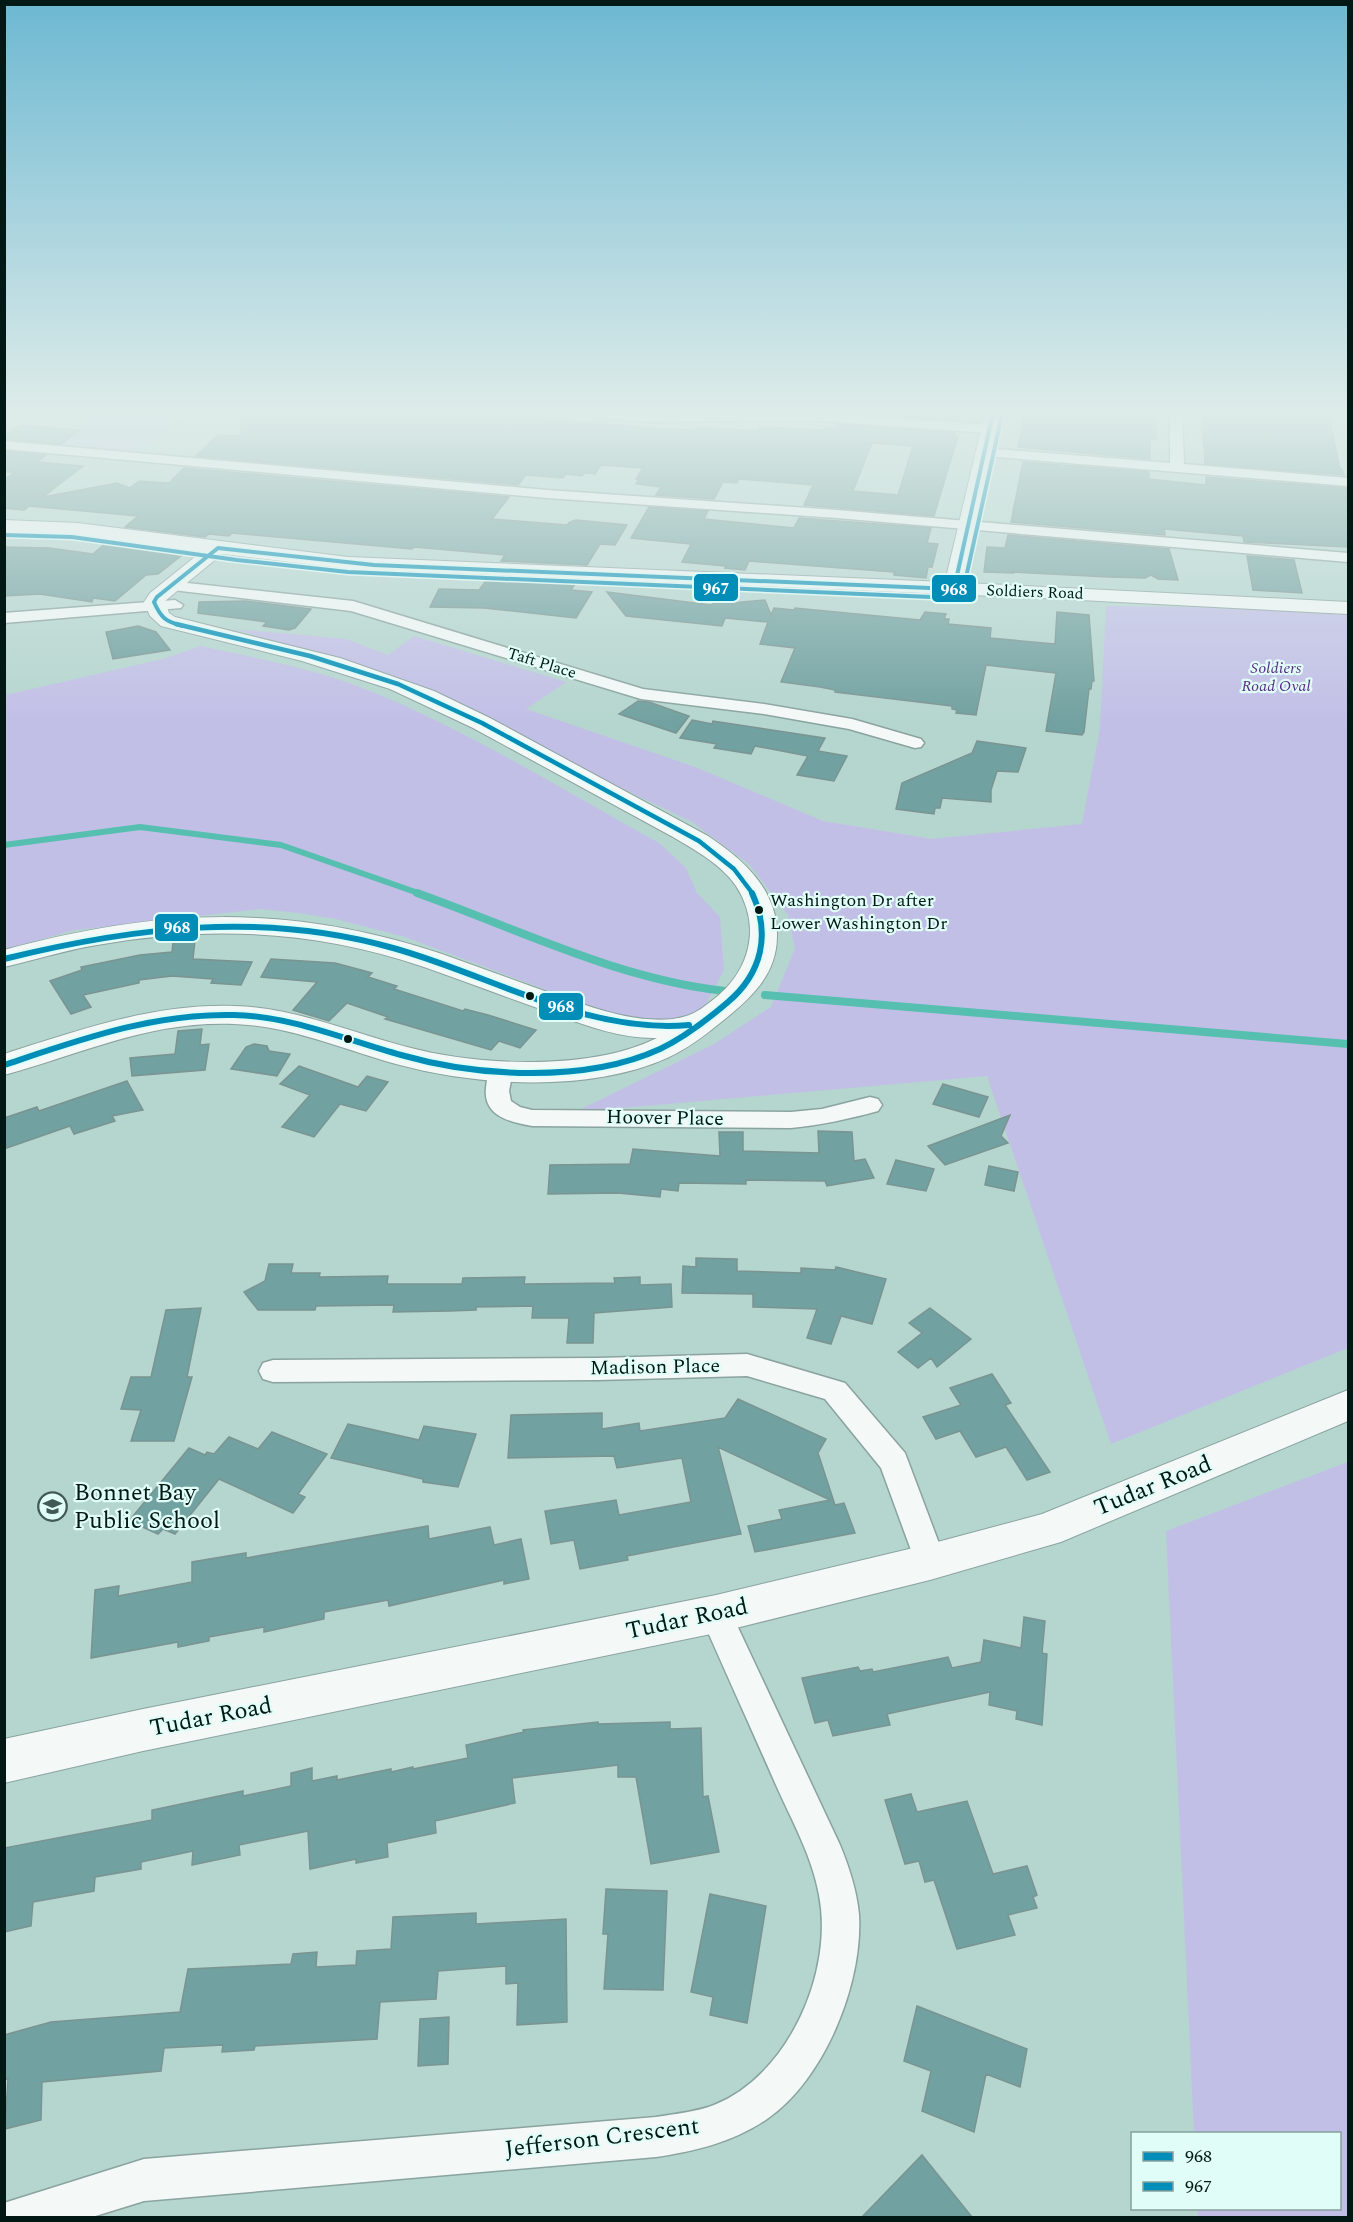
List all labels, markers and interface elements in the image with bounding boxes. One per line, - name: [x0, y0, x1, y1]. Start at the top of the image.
- line badge: 967: [693, 573, 739, 602]
- line badge: 968: [931, 574, 977, 603]
- text: 967: [703, 577, 729, 601]
- text: 968: [941, 578, 967, 602]
- street label: Soldiers Road: [986, 578, 1084, 606]
- street label: Taft Place: [504, 641, 580, 685]
- park label: Soldiers Road Oval: [1241, 656, 1311, 698]
- place label: Washington Dr after Lower Washington Dr: [770, 887, 947, 937]
- marker: Washington Dr after Lower Washington Dr: [753, 904, 765, 916]
- line badge: 968: [154, 913, 199, 942]
- text: 968: [164, 916, 190, 940]
- unlabelled marker: [524, 990, 536, 1002]
- line badge: 968: [538, 992, 584, 1021]
- text: 968: [548, 995, 574, 1019]
- unlabelled marker: [342, 1033, 354, 1045]
- street label: Hoover Place: [606, 1102, 724, 1134]
- street label: Madison Place: [590, 1351, 720, 1383]
- street label: Tudar Road: [1089, 1446, 1217, 1526]
- place label: Bonnet Bay Public School: [74, 1475, 220, 1539]
- school or university icon: Bonnet Bay Public School: [37, 1491, 69, 1523]
- street label: Tudar Road: [623, 1588, 751, 1650]
- street label: Tudar Road: [147, 1687, 275, 1747]
- street label: Jefferson Crescent: [503, 2108, 701, 2168]
- legend: [1131, 2132, 1341, 2210]
- text: 968: [1185, 2143, 1212, 2170]
- text: 967: [1185, 2173, 1212, 2200]

